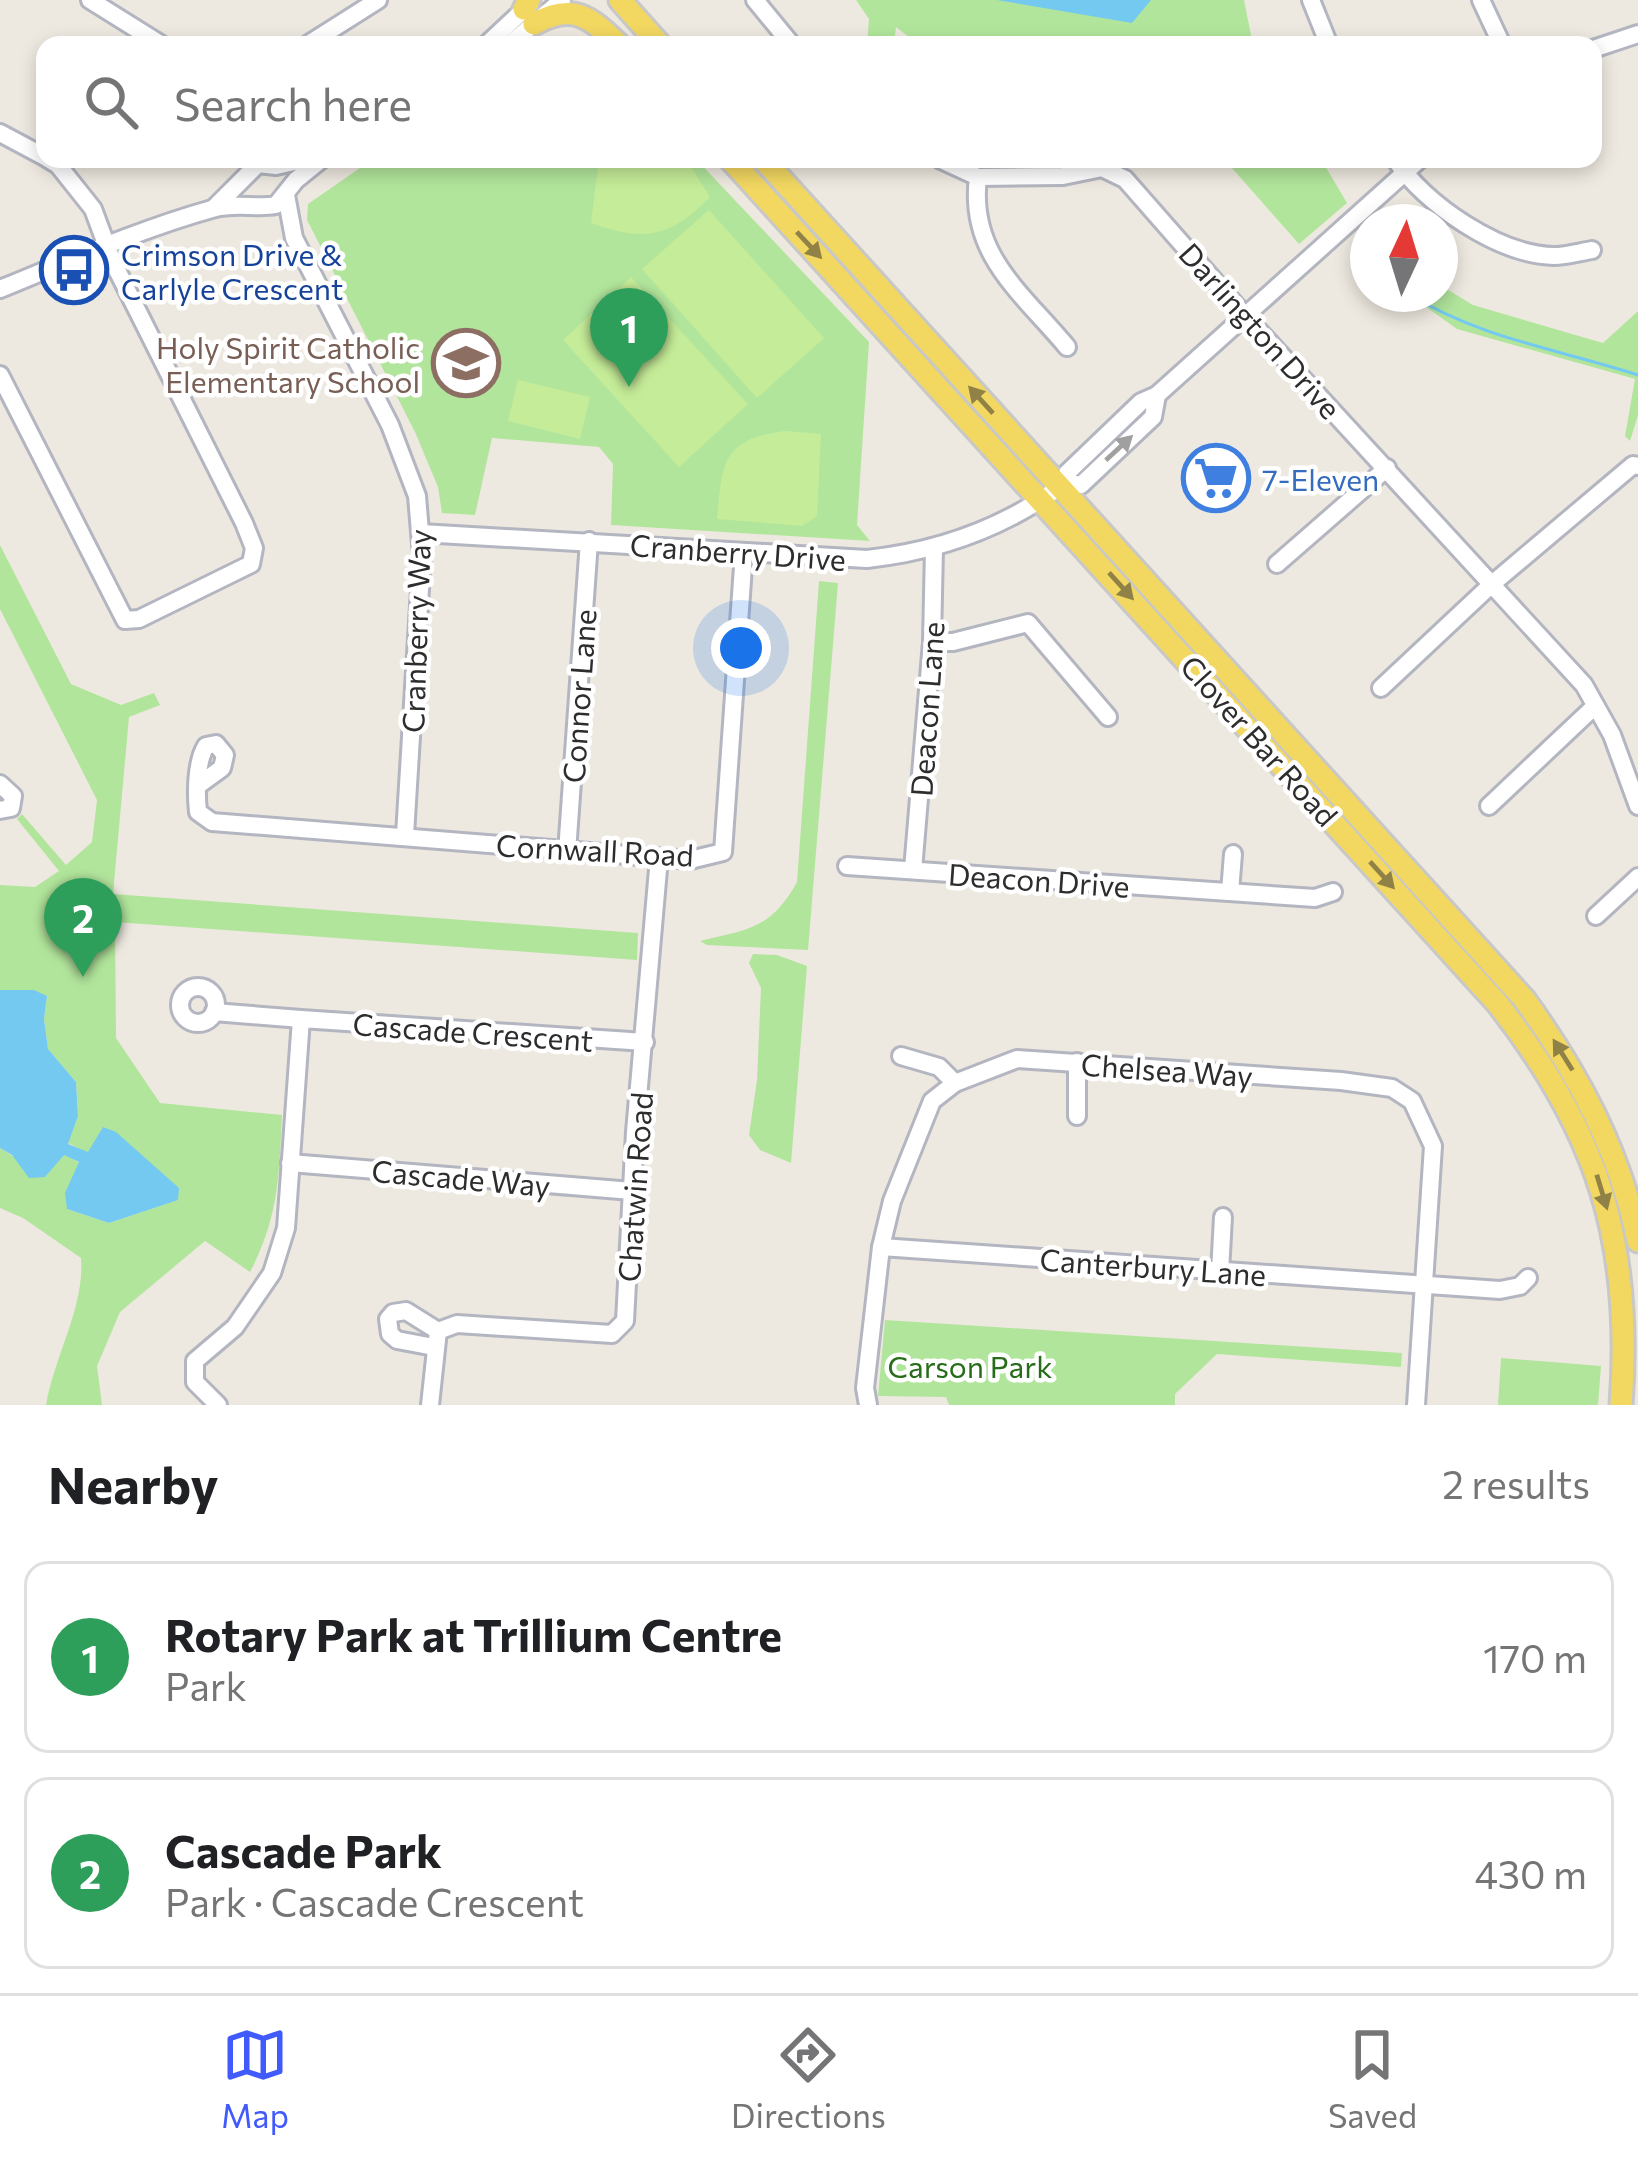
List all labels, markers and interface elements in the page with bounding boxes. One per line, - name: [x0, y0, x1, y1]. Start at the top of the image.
- search box: [36, 36, 1602, 168]
- icon: search: [78, 69, 144, 135]
- text: Search here: [174, 75, 412, 130]
- north arrow: [1350, 204, 1458, 312]
- one-way arrow: [795, 231, 822, 260]
- street label: Darlington Drive: [1172, 234, 1350, 426]
- bus stop icon: Crimson Drive & Carlyle Crescent: [39, 235, 109, 305]
- place label: Crimson Drive & Carlyle Crescent: [121, 235, 343, 306]
- pin: 1: [590, 288, 668, 387]
- place label: Holy Spirit Catholic Elementary School: [156, 328, 420, 399]
- school or university icon: Holy Spirit Catholic Elementary School: [431, 328, 501, 398]
- one-way arrow: [968, 385, 995, 415]
- one-way arrow: [1104, 435, 1133, 463]
- supermarket icon: 7-Eleven: [1181, 443, 1251, 513]
- place label: 7-Eleven: [1262, 460, 1379, 497]
- street label: Cranberry Drive: [629, 525, 847, 577]
- street label: Cranberry Way: [393, 529, 437, 733]
- one-way arrow: [1106, 572, 1134, 601]
- street label: Connor Lane: [553, 608, 603, 784]
- your location: [711, 618, 771, 678]
- street label: Deacon Lane: [901, 620, 951, 798]
- street label: Clover Bar Road: [1174, 647, 1346, 833]
- street label: Cornwall Road: [495, 825, 695, 873]
- street label: Deacon Drive: [947, 854, 1131, 904]
- one-way arrow: [1368, 861, 1395, 890]
- pin: 2: [44, 878, 122, 977]
- street label: Cascade Crescent: [352, 1004, 594, 1058]
- one-way arrow: [1553, 1039, 1575, 1072]
- street label: Chelsea Way: [1080, 1045, 1254, 1093]
- street label: Chatwin Road: [609, 1091, 659, 1283]
- street label: Cascade Way: [370, 1151, 552, 1203]
- one-way arrow: [1594, 1174, 1612, 1211]
- street label: Canterbury Lane: [1039, 1240, 1267, 1292]
- park label: Carson Park: [888, 1347, 1052, 1384]
- text: Nearby: [48, 1452, 218, 1515]
- text: 2 results: [1442, 1459, 1590, 1507]
- text: Rotary Park at Trillium Centre: [165, 1606, 782, 1661]
- text: 1: [81, 1633, 99, 1681]
- text: 170 m: [1483, 1633, 1587, 1681]
- text: Park: [165, 1661, 247, 1709]
- text: Cascade Park: [165, 1822, 442, 1877]
- text: 2: [79, 1849, 101, 1897]
- text: 430 m: [1474, 1849, 1587, 1897]
- text: Park · Cascade Crescent: [165, 1877, 584, 1925]
- tab: Map: [221, 2022, 289, 2135]
- tab: Directions: [731, 2022, 886, 2135]
- tab: Saved: [1328, 2022, 1417, 2135]

